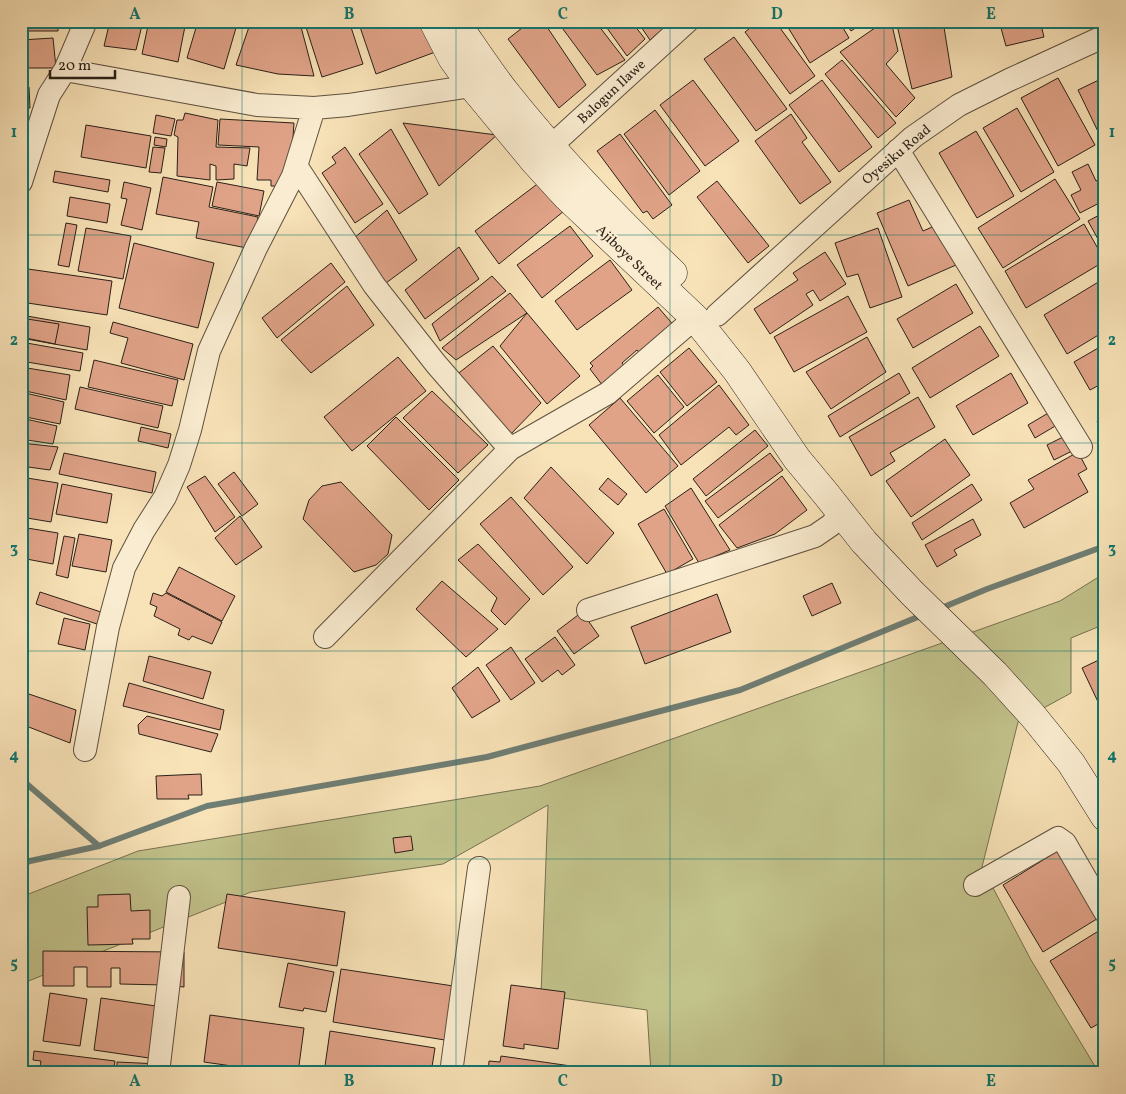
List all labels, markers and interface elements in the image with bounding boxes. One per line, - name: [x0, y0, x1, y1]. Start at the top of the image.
- text: A: [129, 4, 141, 26]
- text: B: [344, 4, 355, 26]
- text: C: [558, 4, 568, 26]
- text: D: [771, 4, 783, 26]
- text: E: [986, 4, 996, 26]
- scale bar: [50, 48, 115, 80]
- street label: Balogun Ilawe: [574, 55, 650, 129]
- text: 20 m: [58, 56, 91, 77]
- street label: Oyesiku Road: [859, 121, 935, 190]
- text: 1: [11, 122, 17, 144]
- text: 1: [1109, 122, 1115, 144]
- street label: Ajiboye Street: [591, 221, 667, 295]
- text: 2: [10, 330, 18, 352]
- text: 2: [1108, 330, 1116, 352]
- text: 3: [10, 538, 18, 560]
- text: 3: [1108, 538, 1116, 560]
- text: 4: [9, 745, 19, 767]
- text: 4: [1107, 745, 1117, 767]
- text: 5: [10, 953, 18, 975]
- text: 5: [1108, 953, 1116, 975]
- text: A: [129, 1071, 141, 1093]
- text: B: [344, 1071, 355, 1093]
- text: C: [558, 1071, 568, 1093]
- text: D: [771, 1071, 783, 1093]
- text: E: [986, 1071, 996, 1093]

